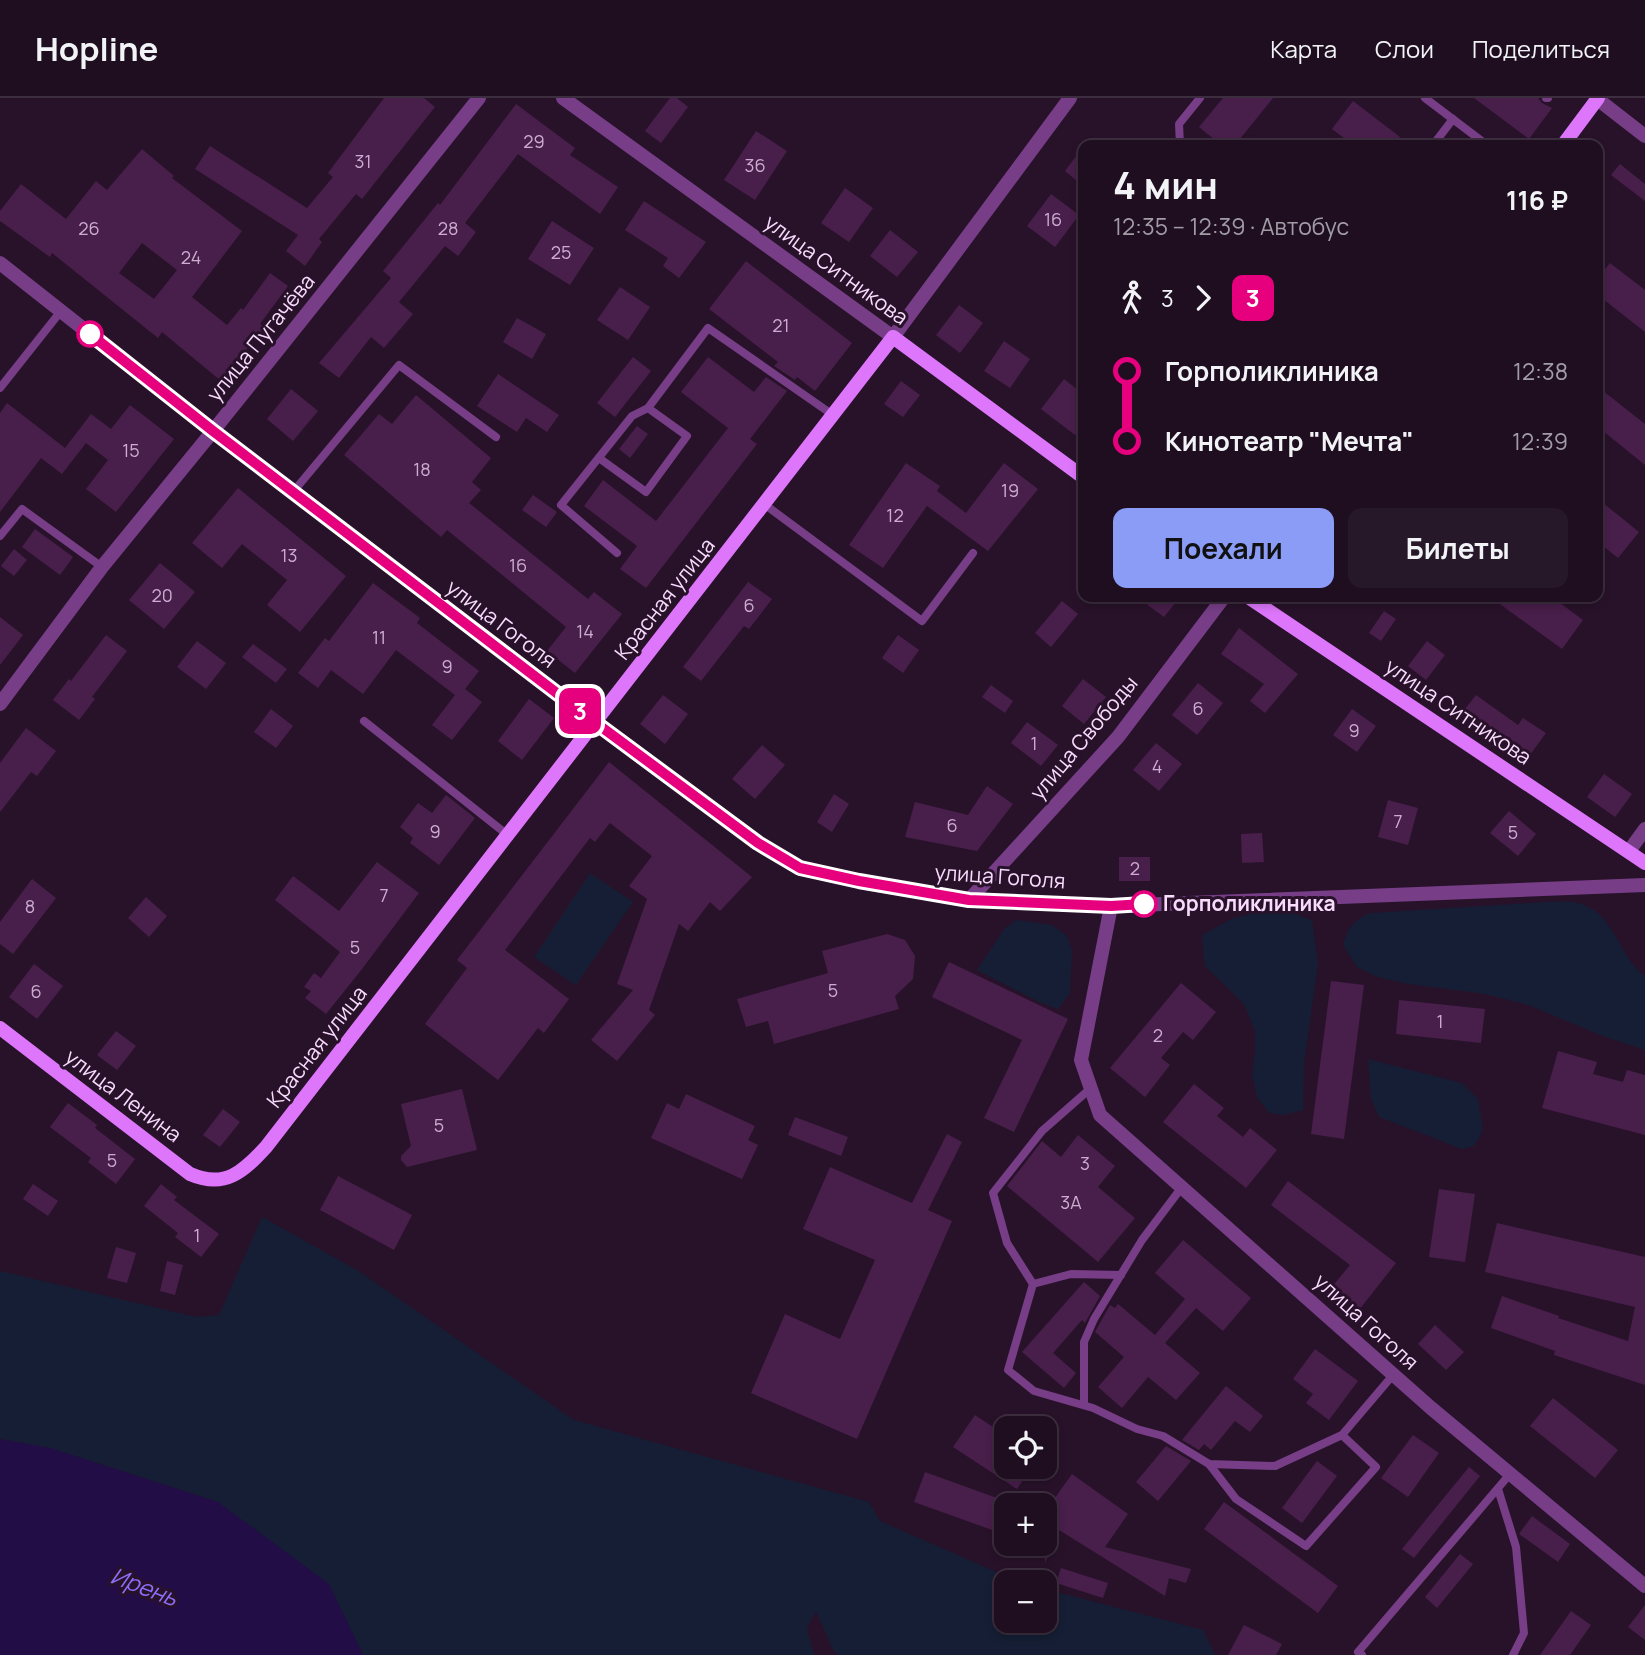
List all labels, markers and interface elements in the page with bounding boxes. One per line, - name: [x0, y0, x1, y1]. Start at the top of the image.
- text: Hopline: [35, 26, 158, 71]
- text: Карта: [1270, 32, 1337, 65]
- text: Слои: [1375, 32, 1434, 65]
- text: Поделиться: [1472, 32, 1610, 65]
- house number: 29: [523, 129, 545, 153]
- house number: 31: [355, 149, 371, 173]
- house number: 36: [744, 153, 766, 177]
- text: 4 мин: [1113, 158, 1218, 210]
- text: 116 ₽: [1506, 182, 1568, 218]
- house number: 16: [1044, 207, 1062, 231]
- street label: улица Ситникова: [759, 208, 914, 331]
- text: 12:35 – 12:39 · Автобус: [1113, 210, 1349, 242]
- house number: 26: [78, 216, 100, 240]
- house number: 28: [438, 216, 458, 240]
- house number: 25: [551, 240, 571, 264]
- house number: 24: [181, 245, 201, 269]
- street label: улица Пугачёва: [200, 268, 320, 407]
- icon: walk: [1113, 279, 1151, 317]
- icon: forward: [1184, 279, 1222, 317]
- text: 3: [1246, 281, 1260, 314]
- text: 3: [1161, 282, 1174, 314]
- house number: 21: [772, 313, 790, 337]
- unlabelled marker: [77, 321, 103, 347]
- text: Горполиклиника: [1165, 353, 1379, 389]
- text: 12:38: [1513, 355, 1568, 387]
- text: Кинотеатр "Мечта": [1165, 423, 1414, 459]
- text: 12:39: [1512, 425, 1568, 457]
- house number: 15: [122, 438, 140, 462]
- house number: 18: [413, 457, 431, 481]
- house number: 19: [1001, 478, 1019, 502]
- house number: 12: [886, 503, 904, 527]
- button: Поехали: [1113, 508, 1334, 588]
- button: Билеты: [1348, 508, 1568, 588]
- street label: Красная улица: [608, 532, 721, 665]
- house number: 13: [281, 543, 297, 567]
- house number: 16: [509, 553, 527, 577]
- street label: улица Гоголя: [441, 573, 562, 674]
- house number: 20: [151, 583, 173, 607]
- house number: 6: [743, 593, 755, 617]
- house number: 14: [576, 619, 594, 643]
- house number: 11: [372, 625, 386, 649]
- street label: улица Ситникова: [1380, 652, 1537, 771]
- house number: 9: [441, 654, 453, 678]
- street label: улица Свободы: [1023, 670, 1143, 805]
- line badge: 3: [557, 688, 603, 734]
- text: 3: [573, 694, 587, 727]
- house number: 6: [1192, 696, 1204, 720]
- house number: 9: [1348, 718, 1360, 742]
- house number: 1: [1030, 731, 1038, 755]
- house number: 4: [1152, 754, 1162, 778]
- house number: 7: [1393, 809, 1403, 833]
- house number: 6: [946, 813, 958, 837]
- house number: 9: [429, 819, 441, 843]
- house number: 5: [1508, 820, 1518, 844]
- house number: 2: [1130, 856, 1140, 880]
- street label: улица Гоголя: [934, 857, 1066, 895]
- house number: 7: [379, 883, 389, 907]
- place label: Горполиклиника: [1163, 889, 1336, 917]
- marker: Горполиклиника: [1131, 891, 1157, 917]
- house number: 8: [25, 894, 35, 918]
- house number: 5: [350, 935, 360, 959]
- house number: 5: [828, 978, 838, 1002]
- house number: 6: [30, 979, 42, 1003]
- street label: Красная улица: [260, 980, 373, 1113]
- house number: 1: [1436, 1009, 1444, 1033]
- house number: 2: [1153, 1023, 1163, 1047]
- street label: улица Ленина: [60, 1042, 188, 1148]
- house number: 5: [434, 1113, 444, 1137]
- house number: 5: [107, 1148, 117, 1172]
- house number: 3: [1080, 1151, 1090, 1175]
- house number: 3А: [1060, 1190, 1082, 1214]
- house number: 1: [193, 1223, 201, 1247]
- street label: улица Гоголя: [1309, 1267, 1425, 1376]
- map controls: [994, 1416, 1057, 1633]
- button: locate: [994, 1416, 1057, 1479]
- button: +: [994, 1493, 1057, 1556]
- water label: Ирень: [107, 1559, 183, 1614]
- button: −: [994, 1570, 1057, 1633]

